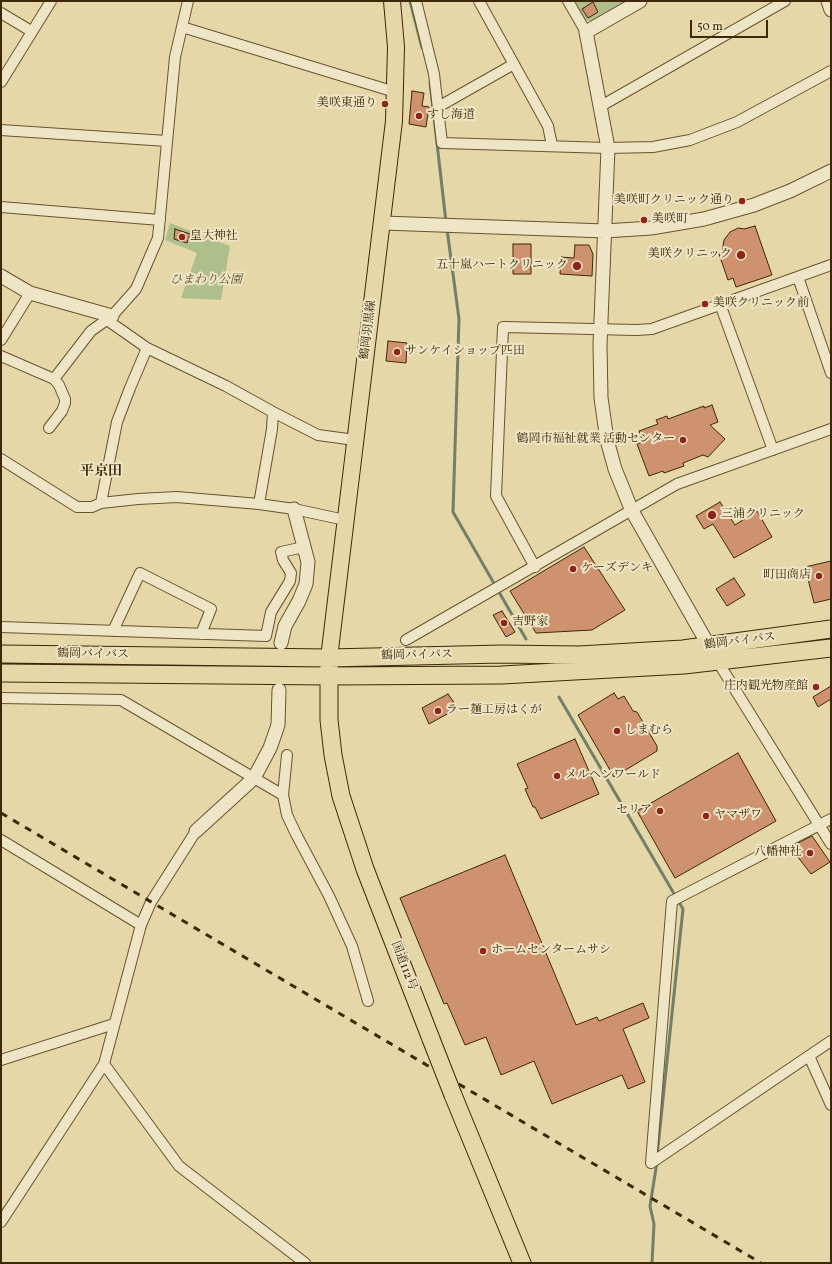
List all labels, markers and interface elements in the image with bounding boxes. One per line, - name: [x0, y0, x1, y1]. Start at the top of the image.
- scale bar: [692, 12, 770, 38]
- text: 50 m: [697, 19, 723, 35]
- place label: 美咲東通り: [317, 97, 377, 111]
- marker: 美咲東通り: [380, 99, 390, 109]
- place label: すし海道: [427, 109, 475, 123]
- marker: すし海道: [414, 111, 424, 121]
- place label: 美咲町クリニック通り: [614, 194, 734, 208]
- marker: 美咲町クリニック通り: [737, 196, 747, 206]
- place label: 美咲町: [652, 213, 688, 227]
- marker: 美咲町: [639, 215, 649, 225]
- place label: 皇大神社: [190, 230, 238, 244]
- marker: 皇大神社: [177, 232, 187, 242]
- place label: 美咲クリニック: [648, 248, 732, 262]
- marker: 美咲クリニック: [735, 249, 747, 261]
- place label: 五十嵐ハートクリニック: [436, 259, 568, 273]
- marker: 五十嵐ハートクリニック: [571, 260, 583, 272]
- park label: ひまわり公園: [170, 274, 242, 288]
- place label: 美咲クリニック前: [713, 297, 809, 311]
- street label: 鶴岡羽黒線: [358, 299, 380, 361]
- marker: 美咲クリニック前: [700, 299, 710, 309]
- place label: サンケイショップ匹田: [405, 345, 525, 359]
- marker: サンケイショップ匹田: [392, 347, 402, 357]
- place label: 鶴岡市福祉就業 活動センター: [517, 433, 675, 447]
- marker: 鶴岡市福祉就業 活動センター: [678, 435, 688, 445]
- district label: 平京田: [80, 464, 122, 480]
- place label: 三浦クリニック: [721, 508, 805, 522]
- marker: 三浦クリニック: [706, 509, 718, 521]
- place label: ケーズデンキ: [581, 562, 653, 576]
- marker: ケーズデンキ: [568, 564, 578, 574]
- place label: 町田商店: [763, 569, 811, 583]
- marker: 町田商店: [814, 571, 824, 581]
- place label: 吉野家: [512, 616, 548, 630]
- marker: 吉野家: [499, 618, 509, 628]
- street label: 鶴岡バイパス: [703, 630, 777, 654]
- street label: 鶴岡バイパス: [57, 647, 129, 663]
- street label: 鶴岡バイパス: [381, 648, 453, 664]
- place label: 庄内観光物産館: [724, 680, 808, 694]
- marker: 庄内観光物産館: [811, 682, 821, 692]
- place label: ラー麺工房はくが: [446, 704, 542, 718]
- marker: ラー麺工房はくが: [433, 706, 443, 716]
- place label: しまむら: [625, 724, 673, 738]
- marker: しまむら: [612, 726, 622, 736]
- place label: メルヘンワールド: [565, 769, 661, 783]
- marker: メルヘンワールド: [552, 771, 562, 781]
- place label: セリア: [616, 804, 652, 818]
- marker: セリア: [655, 806, 665, 816]
- place label: ヤマザワ: [714, 809, 762, 823]
- marker: ヤマザワ: [701, 811, 711, 821]
- place label: 八幡神社: [754, 846, 802, 860]
- marker: 八幡神社: [805, 848, 815, 858]
- street label: 国道112号: [387, 939, 419, 993]
- place label: ホームセンタームサシ: [491, 944, 611, 958]
- marker: ホームセンタームサシ: [478, 946, 488, 956]

